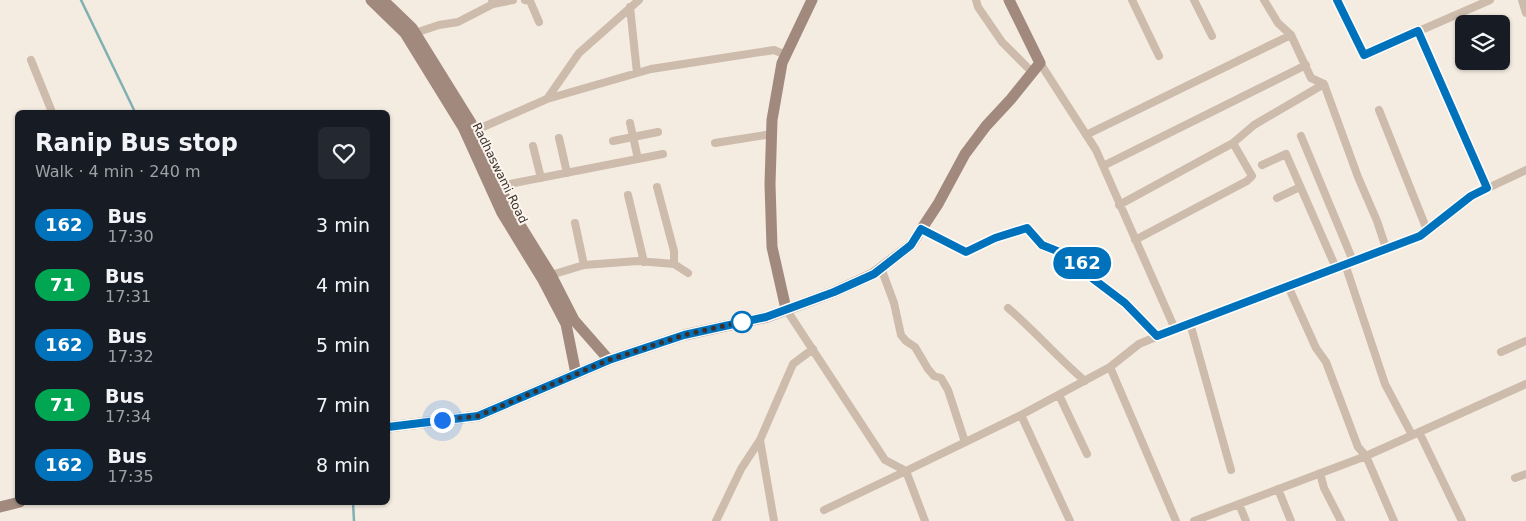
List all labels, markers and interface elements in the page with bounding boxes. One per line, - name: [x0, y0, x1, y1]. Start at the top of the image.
- map controls: [1455, 15, 1510, 70]
- button: layers: [1455, 15, 1510, 70]
- street label: Radhaswami Road: [470, 120, 530, 226]
- button: heart: [318, 127, 370, 179]
- text: Ranip Bus stop: [35, 129, 238, 157]
- text: Walk · 4 min · 240 m: [35, 162, 200, 181]
- text: Bus: [108, 205, 147, 227]
- text: 162: [45, 214, 83, 235]
- text: 3 min: [316, 214, 370, 236]
- text: 17:30: [108, 227, 154, 246]
- line badge: 162: [1053, 247, 1111, 279]
- text: 162: [1063, 252, 1101, 273]
- text: Bus: [105, 265, 144, 287]
- text: 71: [50, 274, 75, 295]
- text: 4 min: [316, 274, 370, 296]
- text: 17:31: [105, 287, 151, 306]
- unlabelled marker: [731, 311, 753, 333]
- text: Bus: [108, 325, 147, 347]
- text: 162: [45, 334, 83, 355]
- text: 5 min: [316, 334, 370, 356]
- text: 17:32: [108, 347, 154, 366]
- text: Bus: [105, 385, 144, 407]
- text: 71: [50, 394, 75, 415]
- text: 7 min: [316, 394, 370, 416]
- text: 17:34: [105, 407, 151, 426]
- your location: [430, 408, 455, 433]
- text: Bus: [108, 445, 147, 467]
- text: 162: [45, 454, 83, 475]
- text: 8 min: [316, 454, 370, 476]
- text: 17:35: [108, 467, 154, 486]

